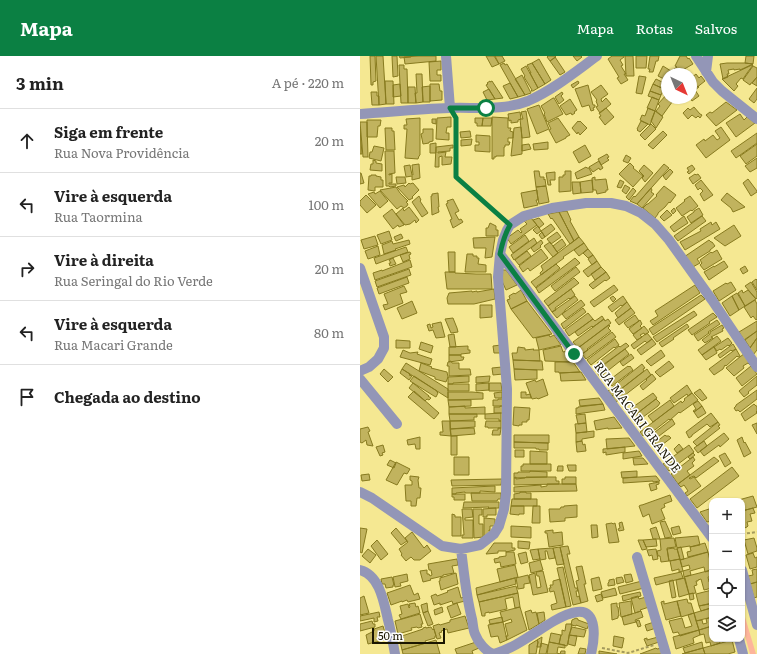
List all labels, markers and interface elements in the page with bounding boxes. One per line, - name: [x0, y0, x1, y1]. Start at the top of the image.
- text: Mapa: [20, 14, 73, 42]
- text: Mapa: [576, 18, 614, 38]
- text: Rotas: [636, 18, 673, 38]
- text: Salvos: [695, 18, 737, 38]
- north arrow: [661, 68, 697, 104]
- text: 3 min: [16, 70, 64, 95]
- text: A pé · 220 m: [272, 73, 344, 92]
- route start: [477, 99, 495, 117]
- text: Siga em frente: [54, 120, 163, 143]
- icon: ahead: [16, 130, 38, 152]
- text: 20 m: [315, 131, 344, 150]
- text: Rua Nova Providência: [54, 143, 190, 162]
- text: Vire à esquerda: [54, 184, 172, 207]
- icon: left: [16, 194, 38, 216]
- text: 100 m: [308, 195, 344, 214]
- text: Rua Taormina: [54, 207, 143, 226]
- text: Vire à direita: [54, 248, 154, 271]
- icon: right: [16, 258, 38, 280]
- text: 20 m: [315, 259, 344, 278]
- text: Rua Seringal do Rio Verde: [54, 271, 213, 290]
- text: Vire à esquerda: [54, 312, 172, 335]
- icon: left: [16, 322, 38, 344]
- text: 80 m: [314, 323, 344, 342]
- text: Rua Macari Grande: [54, 335, 173, 354]
- route end: [565, 345, 583, 363]
- street label: RUA MACARI GRANDE: [590, 358, 686, 477]
- text: Chegada ao destino: [54, 385, 201, 408]
- icon: arrive: [16, 386, 38, 408]
- map controls: [709, 498, 745, 642]
- button: +: [709, 498, 745, 534]
- button: −: [709, 534, 745, 570]
- button: locate: [709, 570, 745, 606]
- button: layers: [709, 606, 745, 642]
- scale bar: [372, 626, 445, 645]
- text: 50 m: [378, 627, 403, 643]

